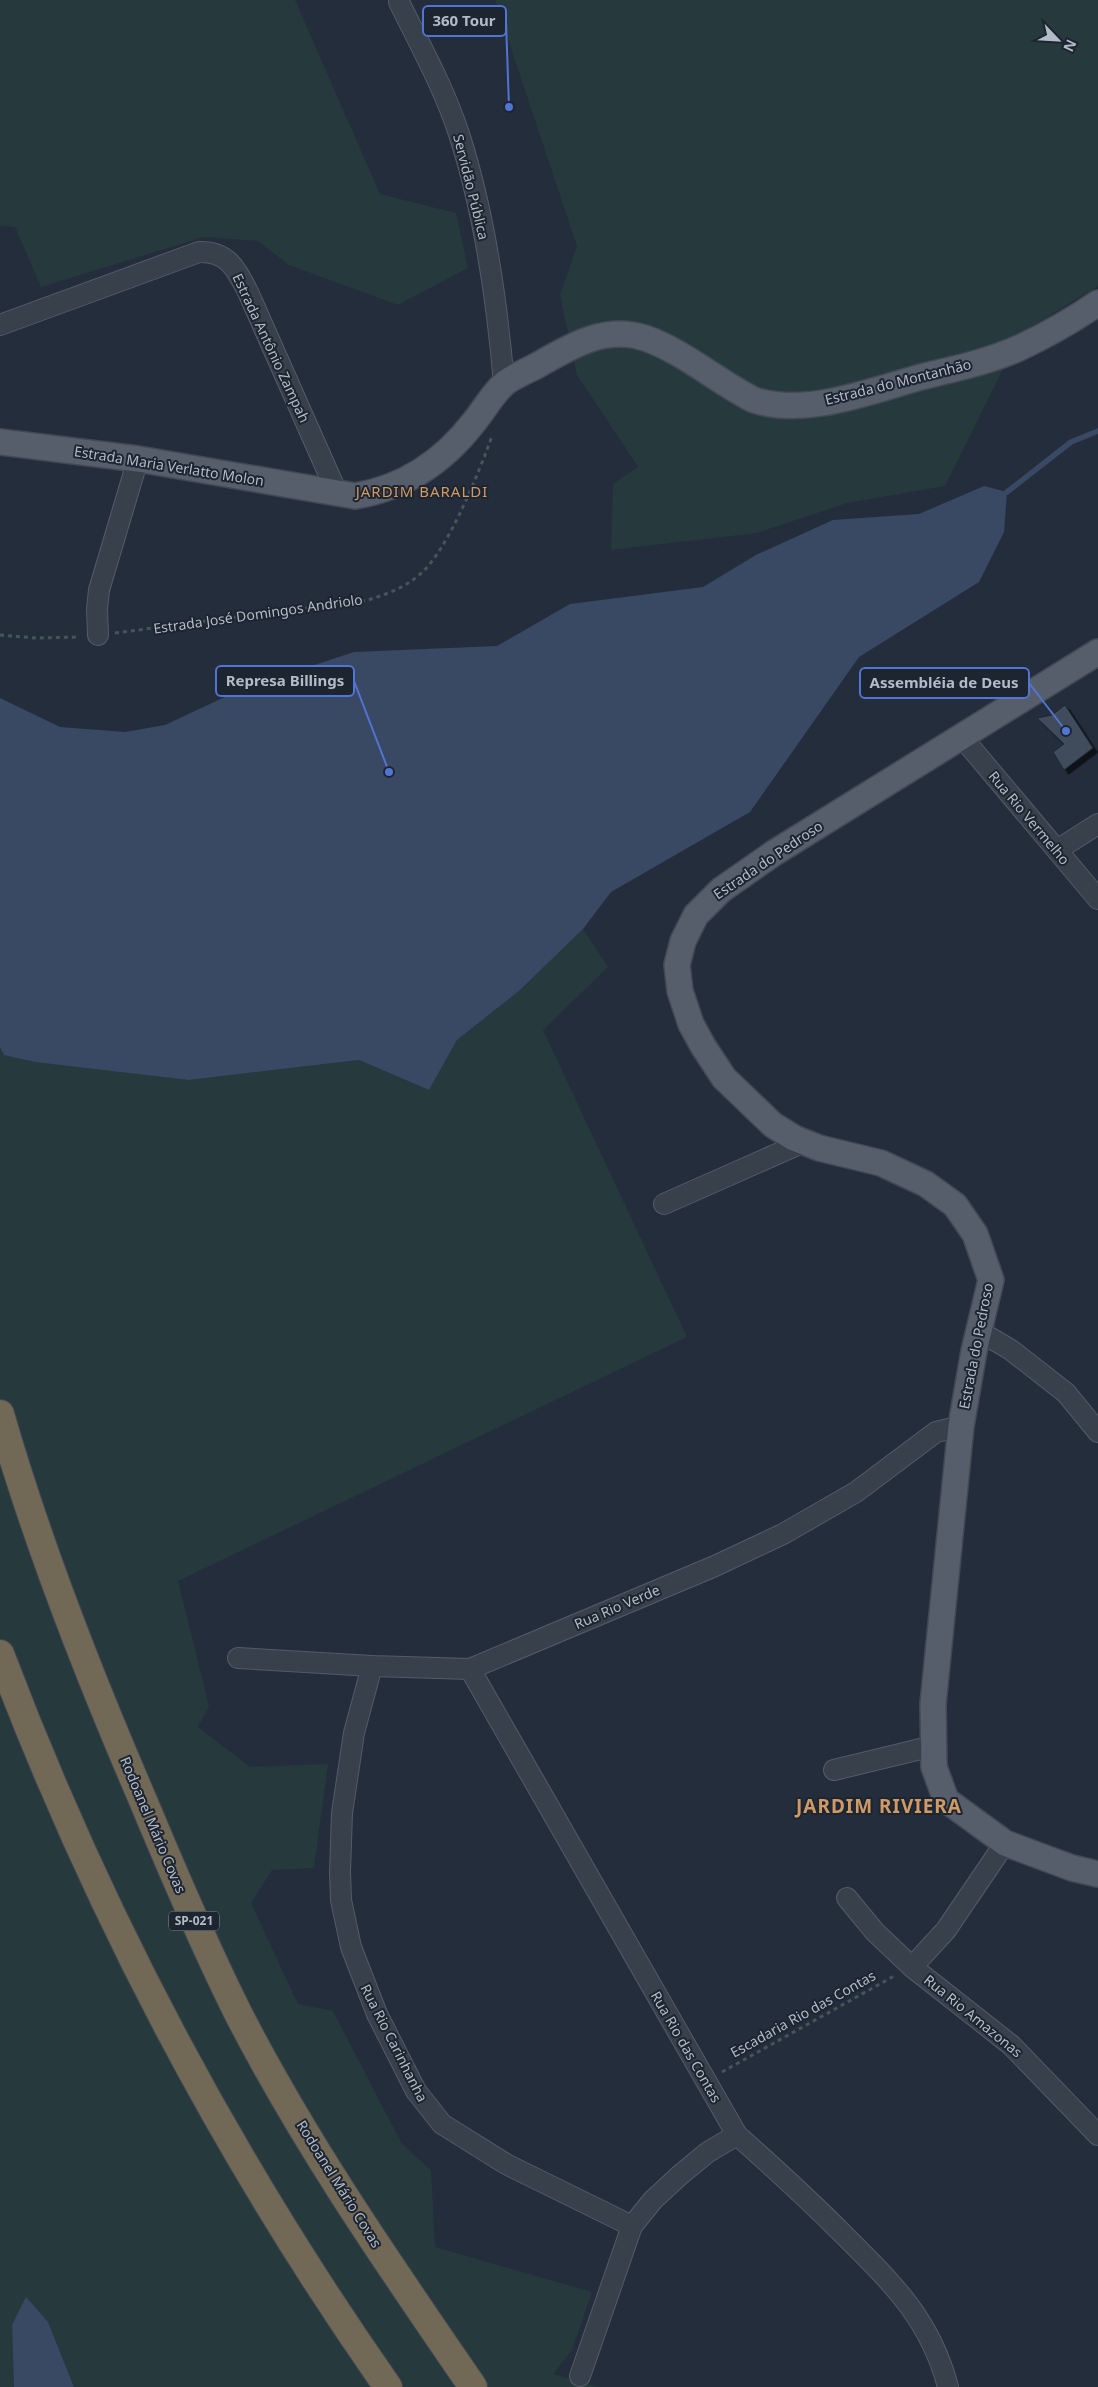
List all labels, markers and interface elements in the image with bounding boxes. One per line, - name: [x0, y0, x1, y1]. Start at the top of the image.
- callout: 360 Tour: [423, 6, 506, 36]
- text: 360 Tour: [432, 10, 496, 30]
- north arrow: [1033, 15, 1083, 65]
- text: N: [1059, 37, 1081, 55]
- street label: Servidão Pública: [449, 132, 494, 242]
- street label: Estrada Antônio Zampah: [228, 270, 314, 425]
- street label: Estrada do Montanhão: [823, 354, 973, 409]
- street label: Estrada Maria Verlatto Molon: [73, 441, 265, 490]
- district label: JARDIM BARALDI: [354, 481, 488, 501]
- street label: Estrada José Domingos Andriolo: [152, 589, 364, 638]
- callout: Represa Billings: [216, 666, 354, 696]
- callout: Assembléia de Deus: [860, 668, 1029, 698]
- text: Represa Billings: [226, 670, 344, 690]
- text: Assembléia de Deus: [870, 672, 1018, 692]
- street label: Rua Rio Vermelho: [985, 767, 1074, 869]
- street label: Estrada do Pedroso: [709, 816, 826, 903]
- street label: Estrada do Pedroso: [954, 1281, 997, 1410]
- street label: Rua Rio Verde: [571, 1580, 663, 1633]
- street label: Rodoanel Mário Covas: [116, 1754, 191, 1896]
- district label: JARDIM RIVIERA: [794, 1793, 962, 1819]
- road number: SP-021: [169, 1912, 219, 1930]
- street label: Escadaria Rio das Contas: [727, 1966, 879, 2061]
- street label: Rua Rio Amazonas: [920, 1970, 1027, 2061]
- street label: Rua Rio Carinhanha: [357, 1981, 432, 2105]
- street label: Rua Rio das Contas: [647, 1988, 726, 2106]
- street label: Rodoanel Mário Covas: [293, 2117, 386, 2251]

